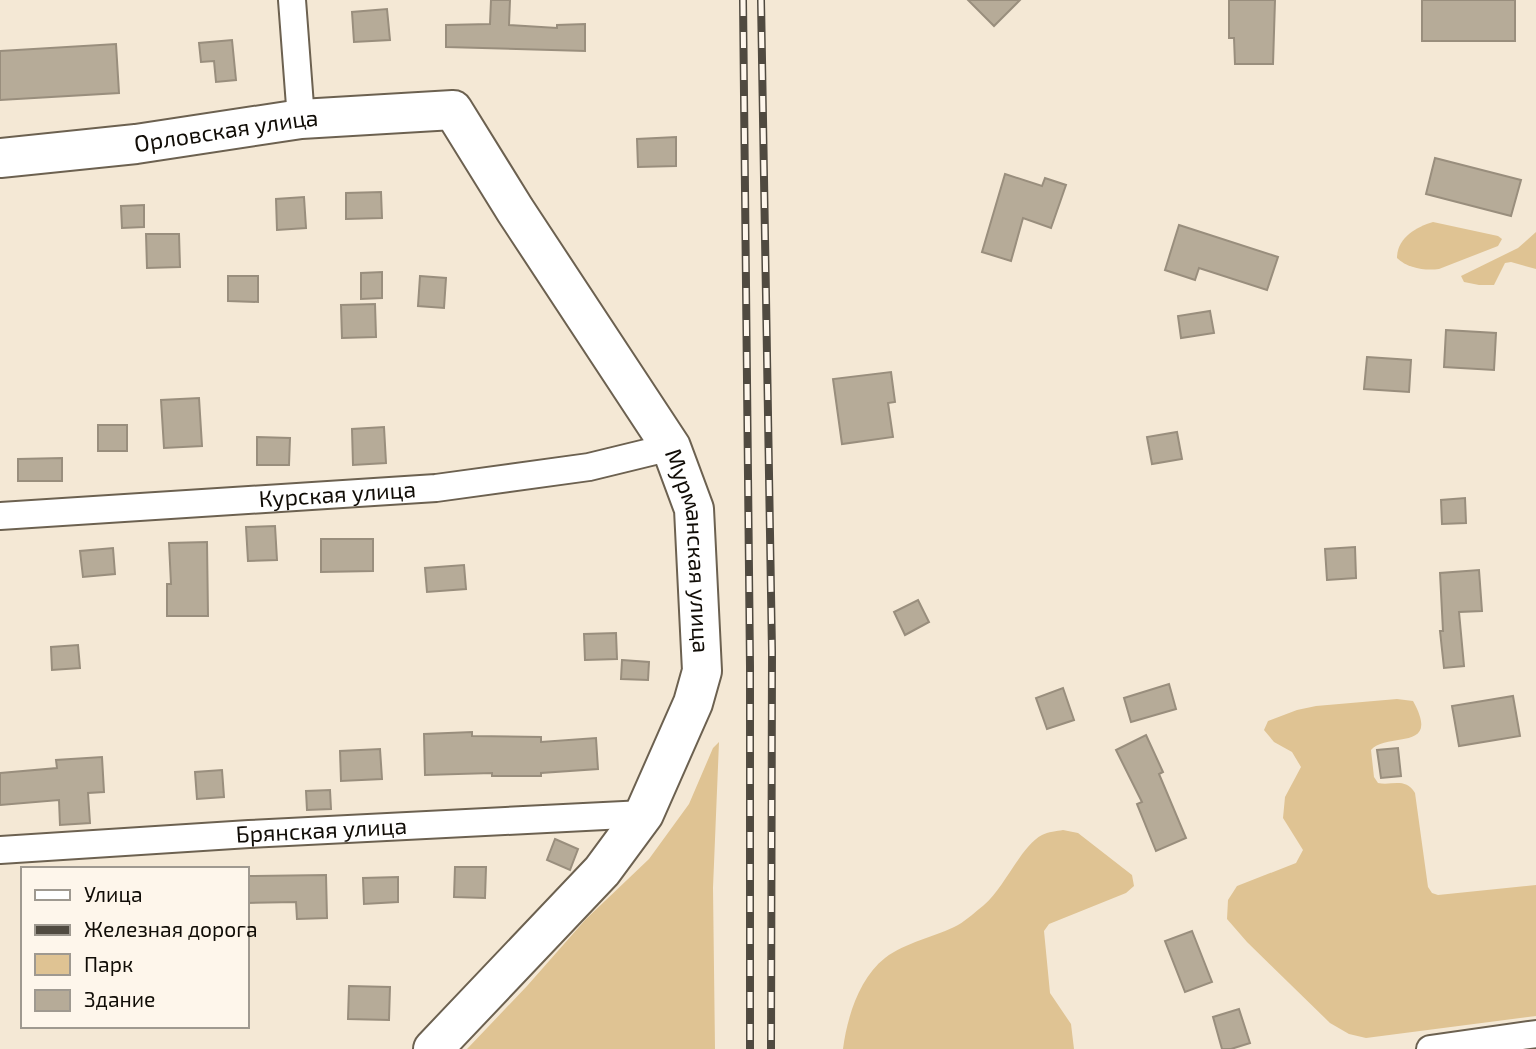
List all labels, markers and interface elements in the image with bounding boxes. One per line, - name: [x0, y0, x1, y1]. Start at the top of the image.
- street label: Орловская улица: [132, 103, 319, 157]
- street label: Мурманская улица: [660, 445, 716, 654]
- street label: Курская улица: [258, 474, 417, 512]
- street label: Брянская улица: [235, 811, 408, 848]
- legend: [21, 867, 248, 1028]
- text: Улица: [84, 881, 143, 906]
- text: Железная дорога: [84, 916, 257, 941]
- text: Парк: [84, 951, 133, 976]
- text: Здание: [84, 986, 155, 1011]

